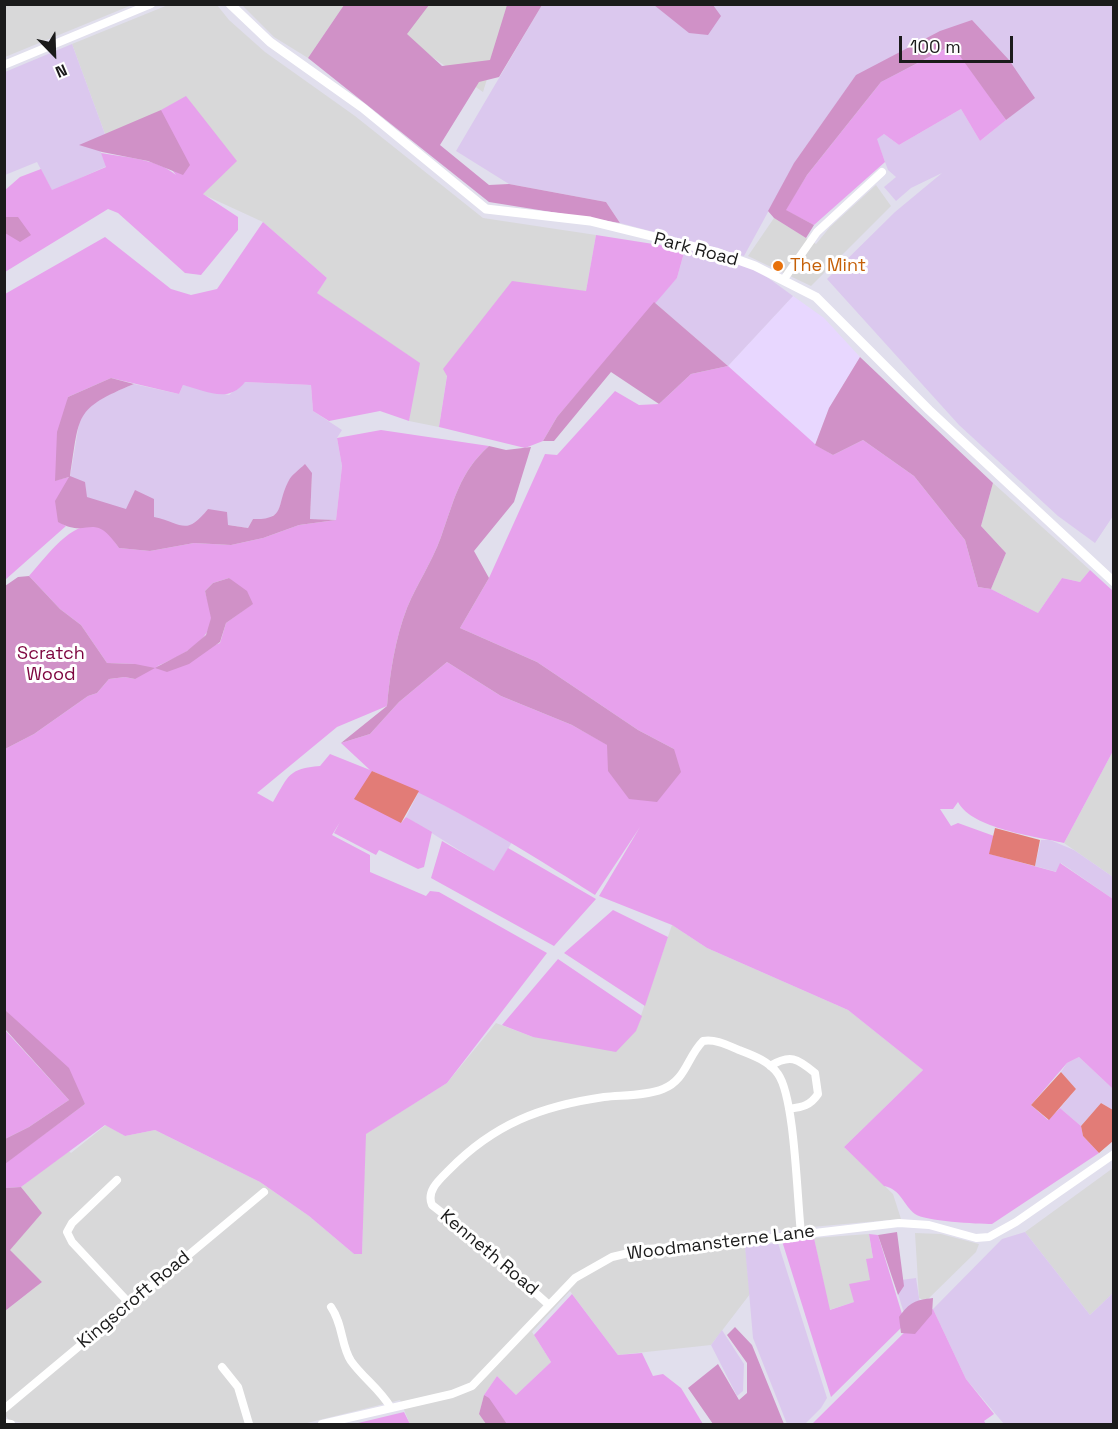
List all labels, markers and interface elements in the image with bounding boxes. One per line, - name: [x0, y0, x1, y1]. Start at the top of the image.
- north arrow: [24, 24, 84, 84]
- scale bar: [902, 24, 1016, 62]
- text: 100 m: [910, 35, 961, 58]
- text: N: [52, 59, 70, 83]
- street label: Park Road: [652, 228, 740, 272]
- place label: The Mint: [790, 255, 866, 277]
- marker: The Mint: [771, 259, 785, 273]
- park label: Scratch Wood: [17, 643, 85, 686]
- street label: Kenneth Road: [435, 1206, 543, 1300]
- street label: Woodmansterne Lane: [626, 1221, 816, 1265]
- street label: Kingscroft Road: [73, 1247, 195, 1353]

